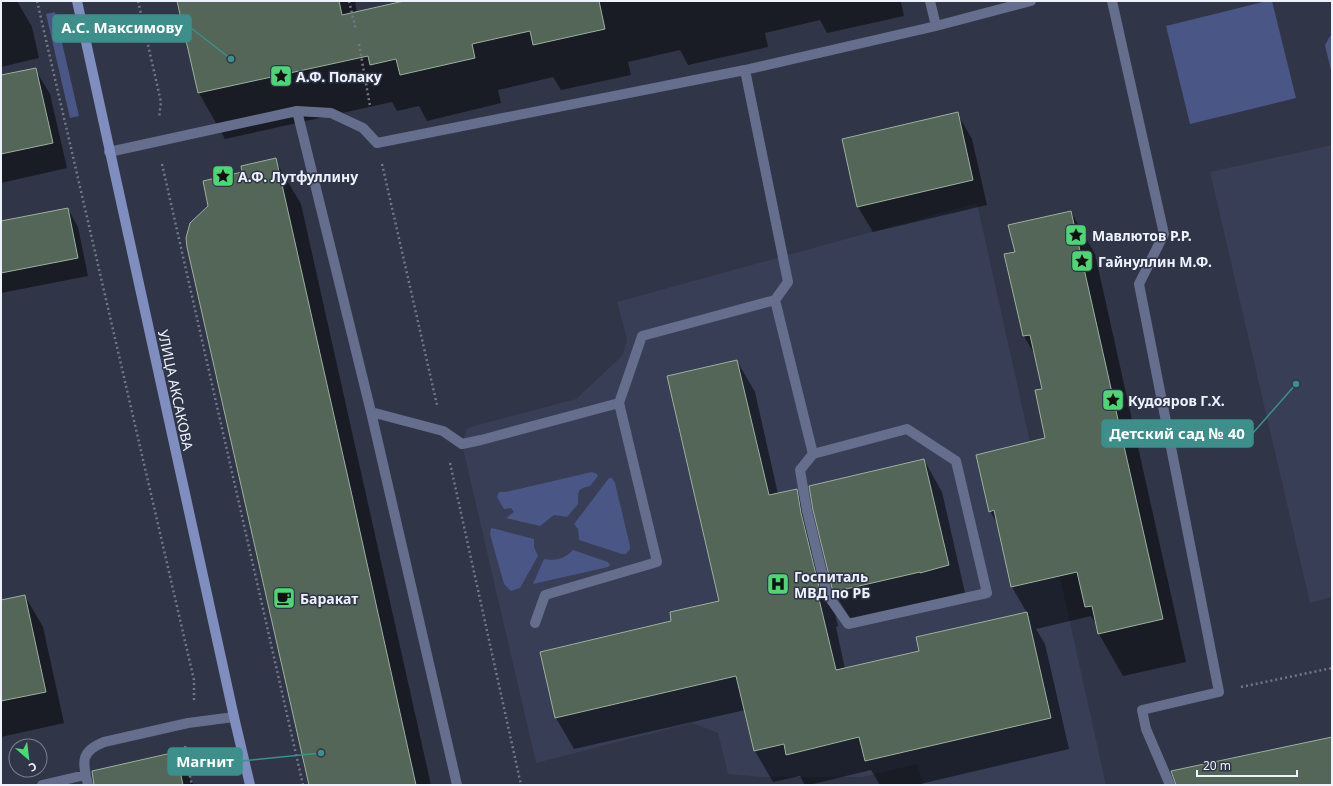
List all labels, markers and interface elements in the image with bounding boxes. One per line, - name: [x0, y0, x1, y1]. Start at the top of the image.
- callout: А.С. Максимову: [53, 15, 191, 42]
- text: А.С. Максимову: [61, 17, 183, 37]
- place icon: А.Ф. Полаку: [268, 63, 294, 89]
- place label: А.Ф. Полаку: [296, 67, 382, 86]
- place icon: А.Ф. Лутфуллину: [210, 163, 236, 189]
- place label: А.Ф. Лутфуллину: [238, 167, 358, 186]
- place icon: Мавлютов Р.Р.: [1063, 222, 1089, 248]
- place label: Мавлютов Р.Р.: [1092, 226, 1192, 245]
- place icon: Гайнуллин М.Ф.: [1069, 248, 1095, 274]
- place label: Гайнуллин М.Ф.: [1098, 252, 1212, 271]
- street label: УЛИЦА АКСАКОВА: [154, 328, 198, 452]
- place icon: Кудояров Г.Х.: [1100, 387, 1126, 413]
- place label: Кудояров Г.Х.: [1128, 391, 1225, 410]
- callout: Детский сад № 40: [1102, 420, 1253, 447]
- text: Детский сад № 40: [1109, 423, 1245, 443]
- place label: Госпиталь МВД по РБ: [794, 567, 870, 602]
- hospital icon: Госпиталь МВД по РБ: [765, 571, 791, 597]
- cafe icon: Баракат: [271, 585, 297, 611]
- place label: Баракат: [300, 589, 358, 608]
- north arrow: [8, 738, 48, 778]
- callout: Магнит: [168, 748, 242, 775]
- text: Магнит: [176, 751, 234, 771]
- scale bar: [1197, 752, 1297, 778]
- text: 20 m: [1203, 757, 1231, 774]
- text: С: [26, 759, 40, 776]

